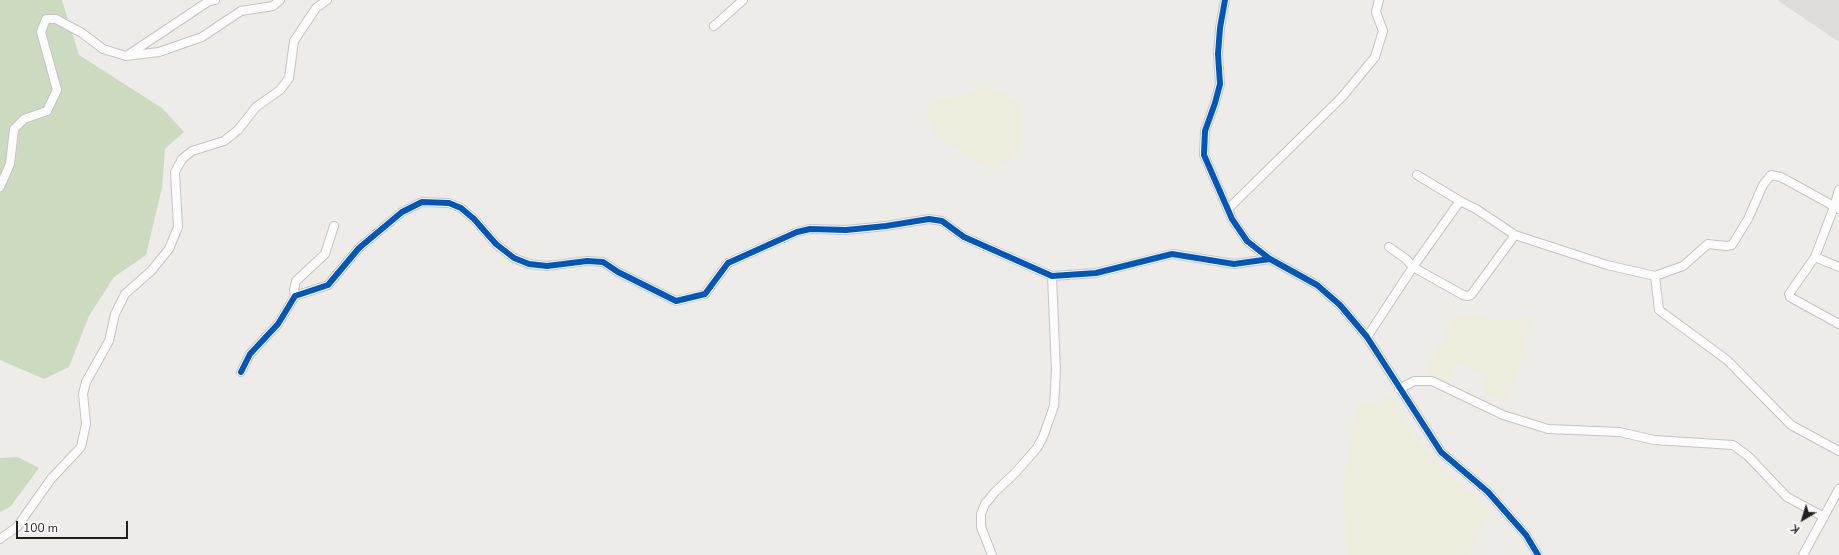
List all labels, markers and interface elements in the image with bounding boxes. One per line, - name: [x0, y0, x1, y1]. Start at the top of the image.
- north arrow: [1783, 499, 1823, 539]
- scale bar: [18, 513, 130, 539]
- text: 100 m: [23, 520, 58, 536]
- text: K: [1788, 521, 1803, 537]

